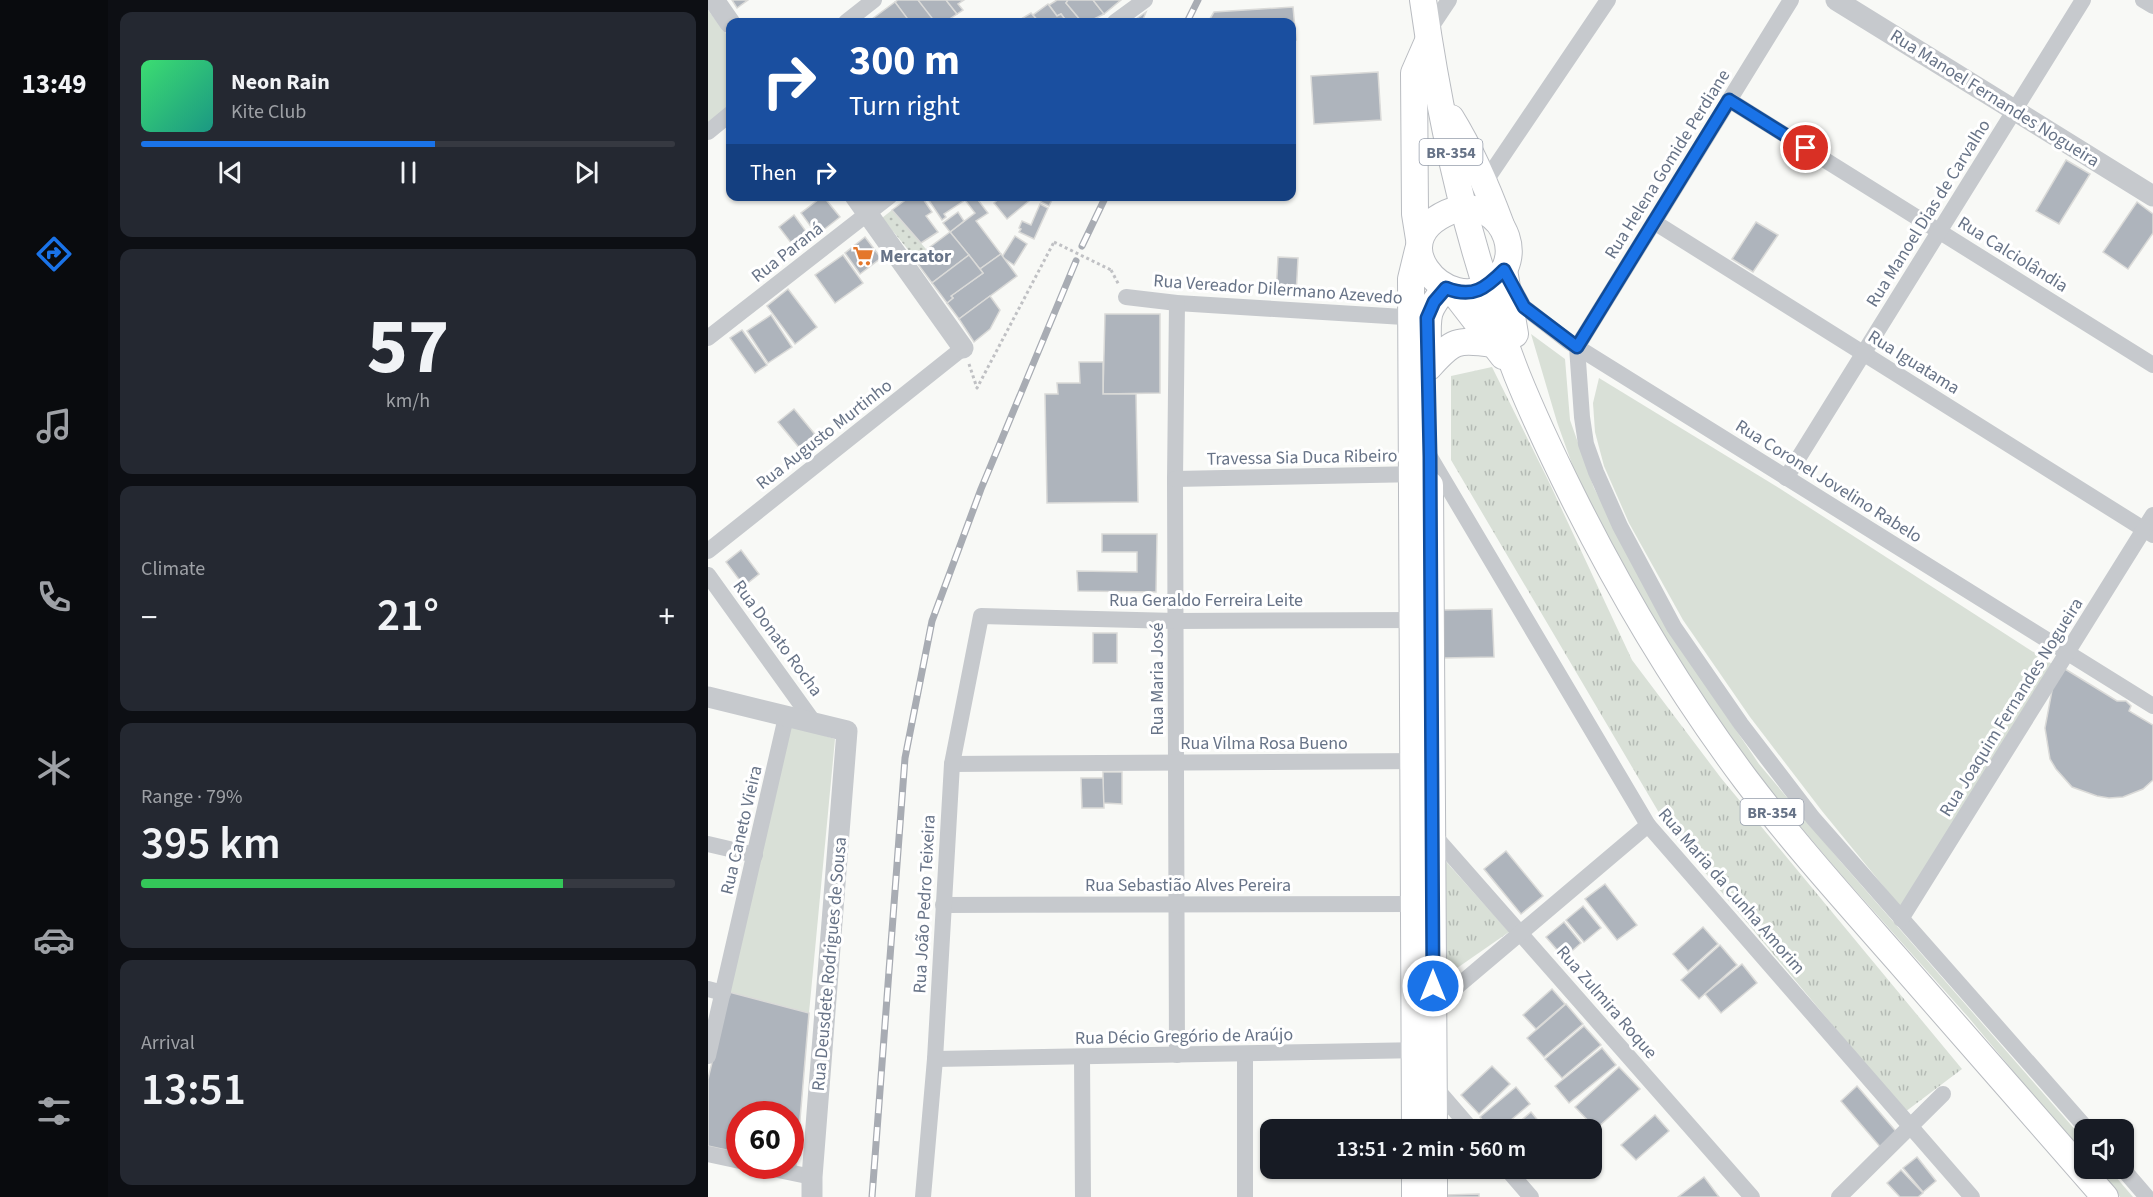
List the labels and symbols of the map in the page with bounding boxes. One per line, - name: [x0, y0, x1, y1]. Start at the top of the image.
- street label: Rua Manoel Fernandes Nogueira: [1885, 24, 2104, 173]
- street label: Rua Helena Gomide Perdiane: [1599, 65, 1736, 264]
- street label: Rua Manoel Dias de Carvalho: [1860, 115, 1997, 312]
- pin: [1780, 122, 1831, 173]
- road number: BR-354: [1420, 139, 1482, 165]
- street label: Rua Calciolândia: [1953, 210, 2073, 298]
- street label: Rua Paraná: [746, 216, 829, 288]
- supermarket icon: Mercator: [851, 244, 875, 268]
- place label: Mercator: [880, 244, 952, 269]
- street label: Rua Vereador Dilermano Azevedo: [1153, 268, 1403, 311]
- street label: Rua Iguatama: [1863, 324, 1964, 401]
- street label: Rua Augusto Murtinho: [751, 373, 898, 495]
- street label: Rua Coronel Jovelino Rabelo: [1731, 414, 1927, 549]
- street label: Travessa Sia Duca Ribeiro: [1206, 443, 1398, 472]
- street label: Rua Donato Rocha: [727, 575, 828, 702]
- street label: Rua Geraldo Ferreira Leite: [1109, 588, 1303, 613]
- street label: Rua Joaquim Fernandes Nogueira: [1934, 593, 2089, 822]
- street label: Rua Maria José: [1145, 622, 1170, 736]
- street label: Rua Vilma Rosa Bueno: [1180, 731, 1348, 756]
- street label: Rua Caneto Vieira: [714, 763, 768, 897]
- road number: BR-354: [1740, 799, 1804, 825]
- street label: Rua Maria da Cunha Amorim: [1652, 803, 1811, 980]
- street label: Rua João Pedro Teixeira: [907, 814, 942, 994]
- street label: Rua Deusdete Rodrigues de Sousa: [806, 836, 853, 1092]
- street label: Rua Sebastião Alves Pereira: [1085, 873, 1291, 898]
- street label: Rua Zulmira Roque: [1550, 940, 1663, 1064]
- position arrow: [1401, 954, 1465, 1018]
- street label: Rua Décio Gregório de Araújo: [1075, 1022, 1293, 1051]
- speed limit sign: 60: [726, 1101, 804, 1179]

